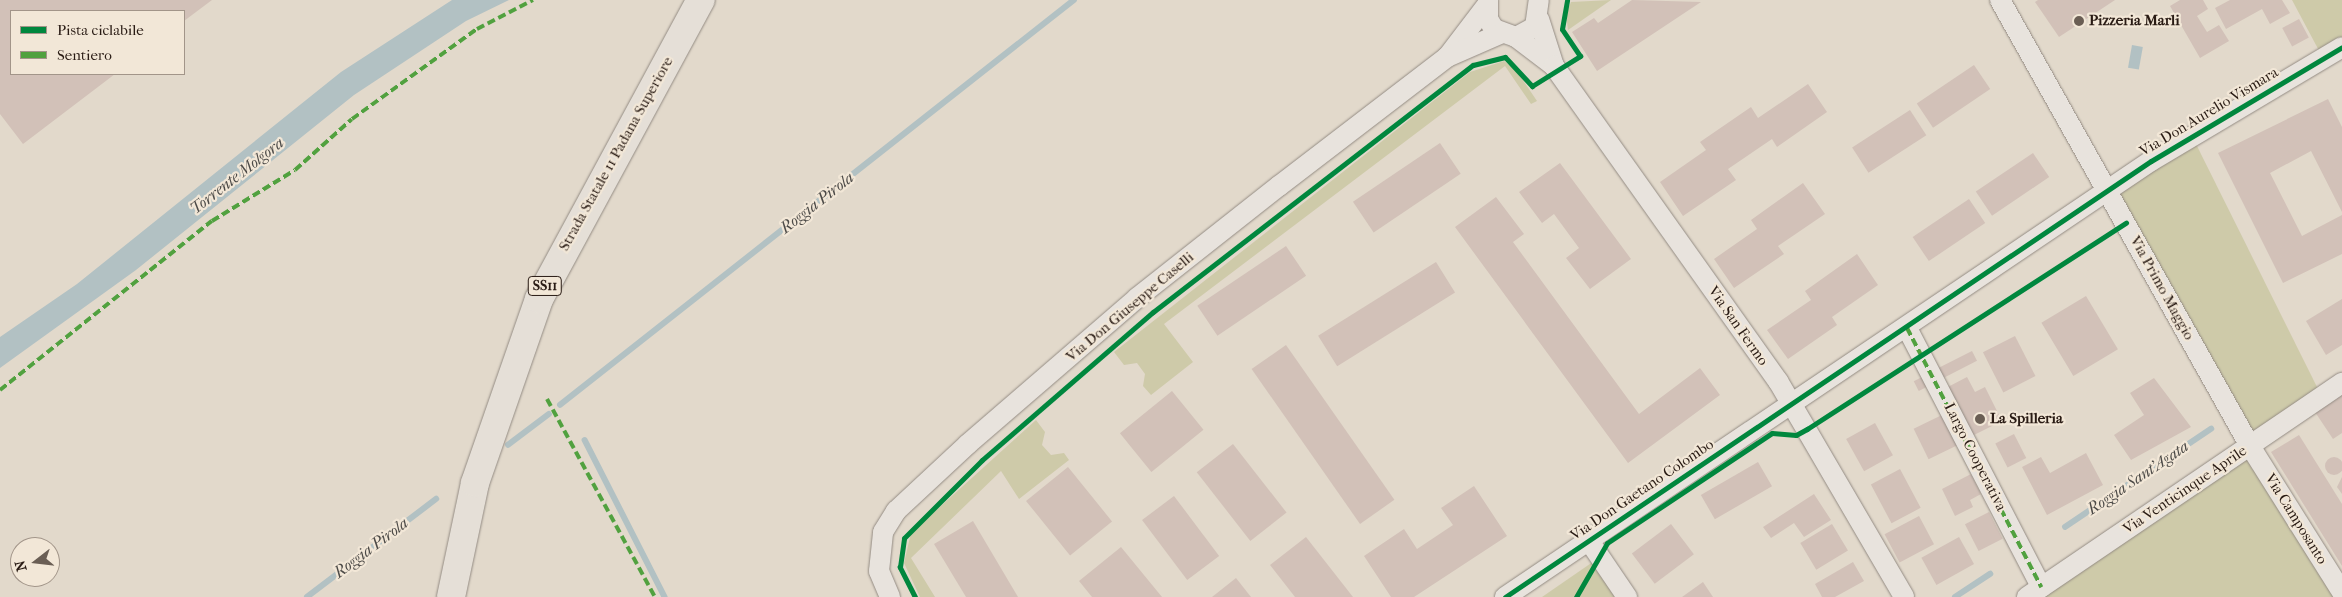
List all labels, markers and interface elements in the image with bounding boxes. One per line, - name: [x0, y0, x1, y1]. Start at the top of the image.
- legend: [10, 10, 185, 75]
- place label: Pizzeria Marli: [2089, 12, 2180, 30]
- marker: Pizzeria Marli: [2073, 15, 2085, 27]
- text: Pista ciclabile: [57, 21, 144, 39]
- text: Sentiero: [57, 46, 112, 64]
- street label: Strada Statale 11 Padana Superiore: [555, 54, 677, 254]
- street label: Via Don Aurelio Vismara: [2136, 63, 2282, 161]
- water label: Torrente Molgora: [186, 133, 288, 219]
- water label: Roggia Pirola: [776, 168, 858, 238]
- street label: Via Primo Maggio: [2126, 233, 2198, 343]
- street label: Via Don Giuseppe Caselli: [1062, 248, 1198, 366]
- road number: SS11: [528, 274, 562, 298]
- street label: Via San Fermo: [1704, 283, 1772, 369]
- street label: Largo Cooperativa: [1940, 400, 2010, 514]
- place label: La Spilleria: [1990, 410, 2063, 428]
- marker: La Spilleria: [1974, 413, 1986, 425]
- street label: Via Don Gaetano Colombo: [1567, 435, 1717, 545]
- water label: Roggia Sant'Agata: [2084, 437, 2192, 519]
- street label: Via Venticinque Aprile: [2120, 442, 2250, 538]
- street label: Via Camposanto: [2261, 470, 2331, 568]
- water label: Roggia Pirola: [330, 514, 412, 582]
- north arrow: [10, 537, 60, 587]
- text: N: [11, 559, 31, 573]

